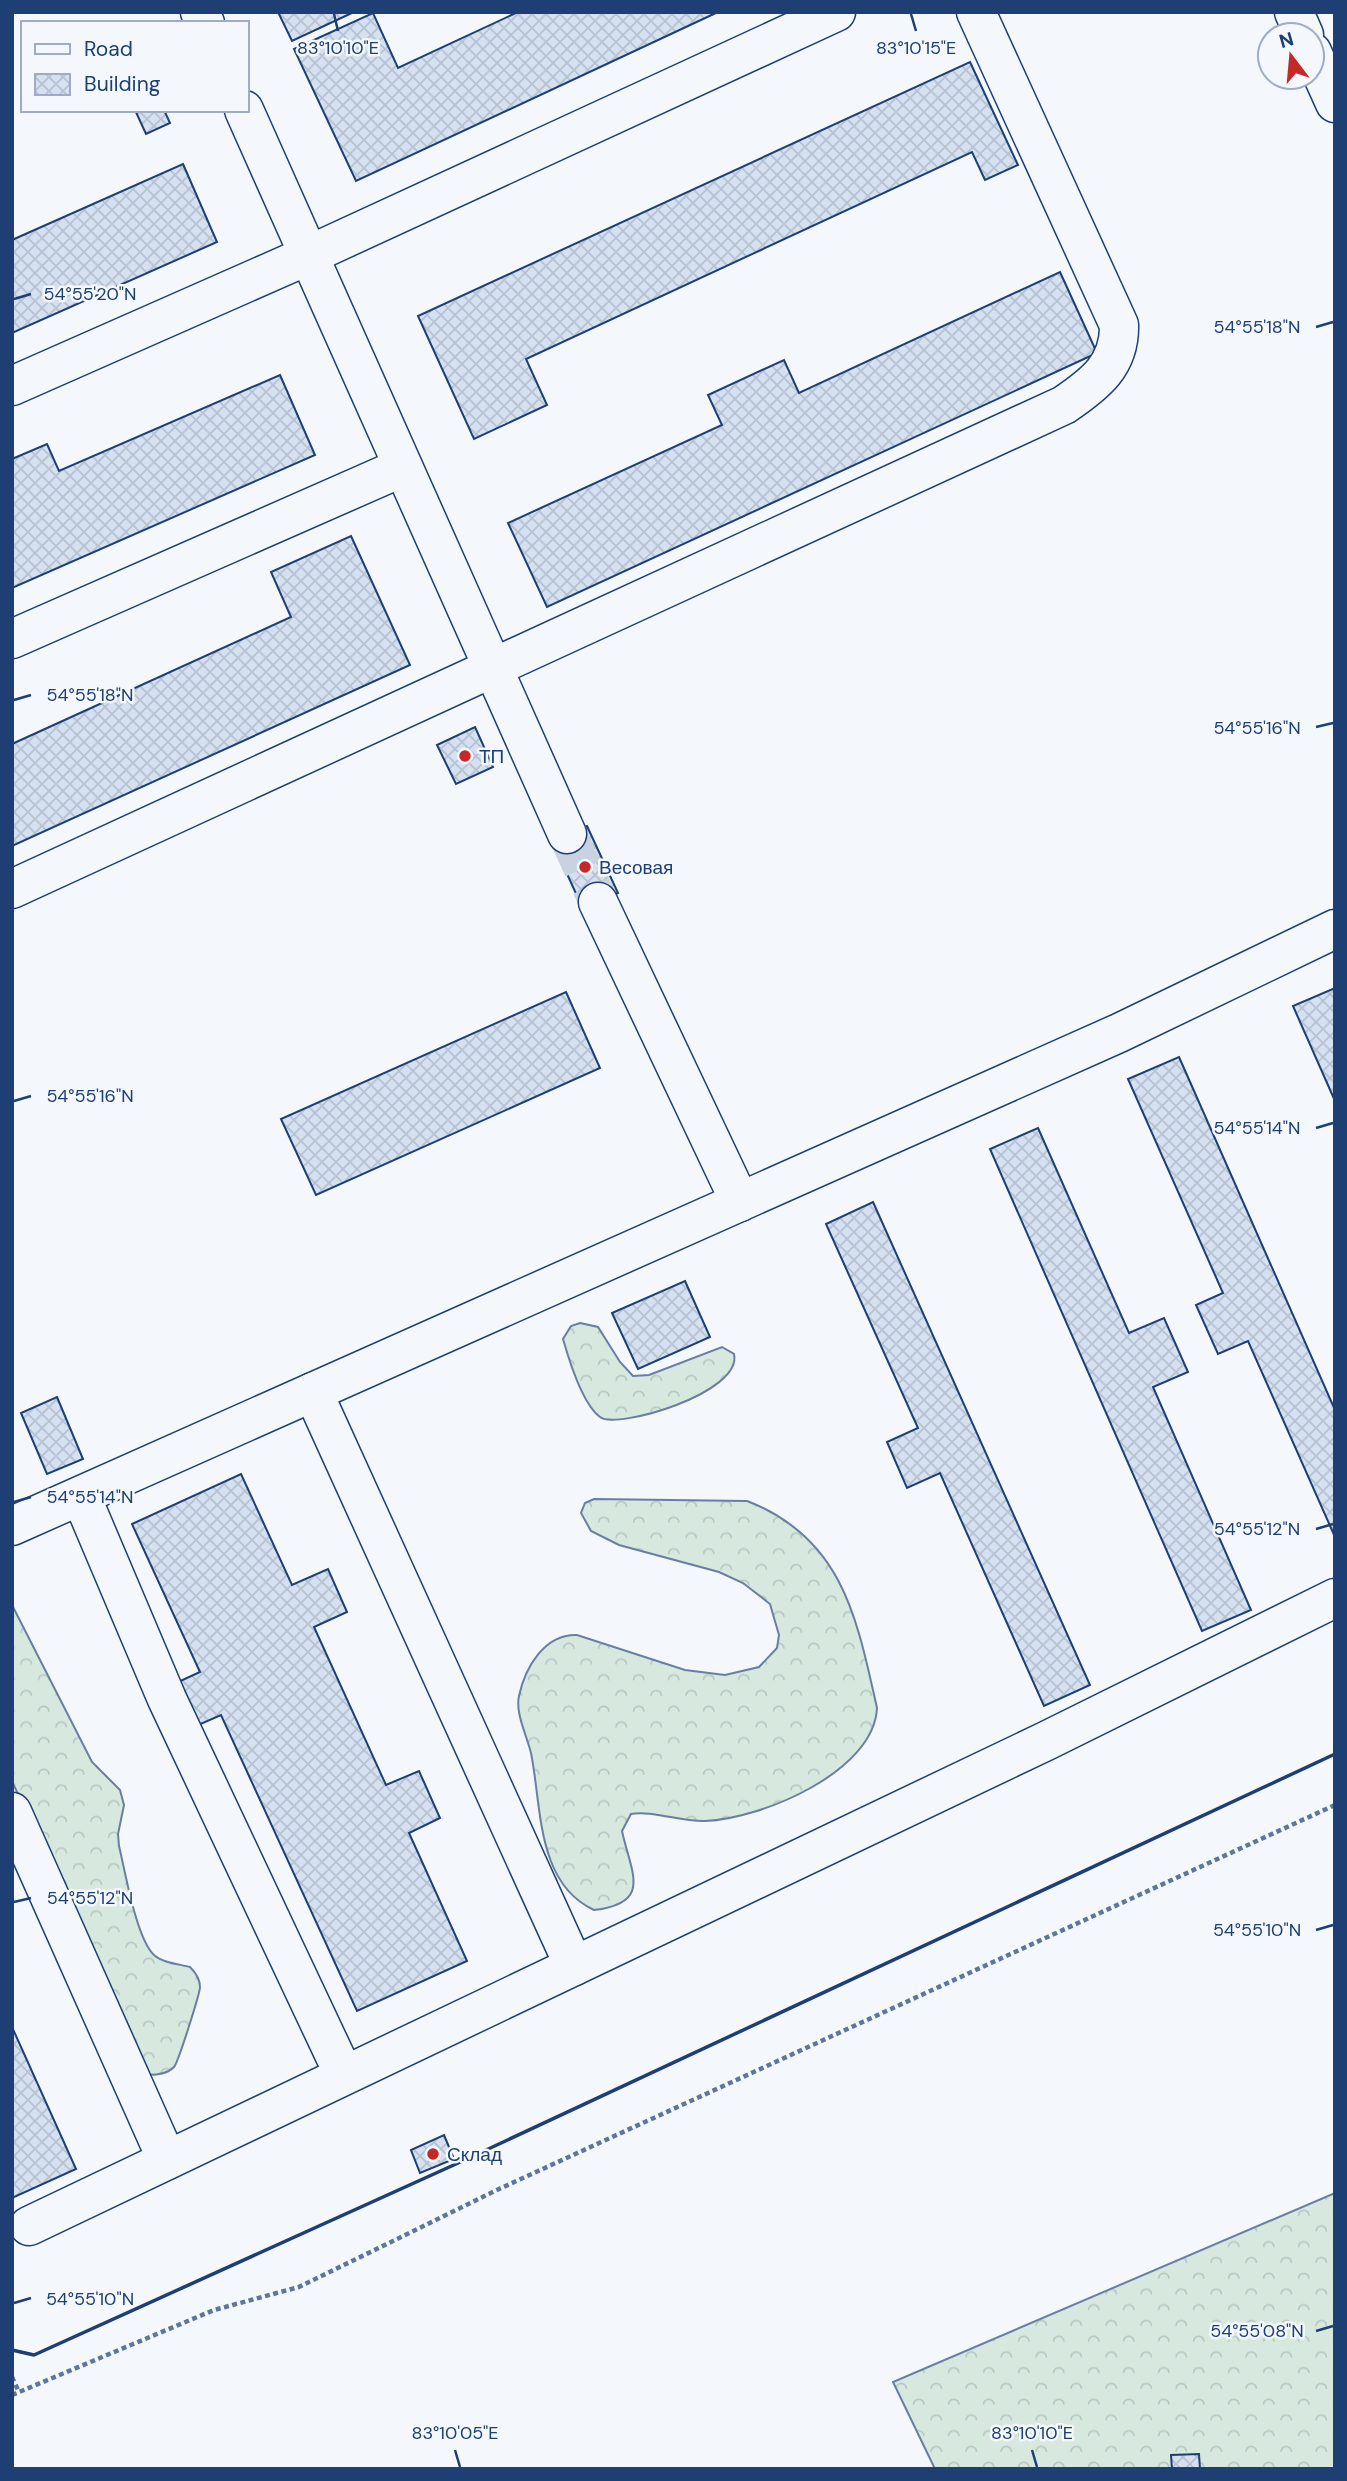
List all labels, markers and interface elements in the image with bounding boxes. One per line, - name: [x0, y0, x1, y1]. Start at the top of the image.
- legend: [21, 21, 248, 112]
- north arrow: [1256, 21, 1326, 91]
- text: N: [1276, 26, 1297, 54]
- text: Road: [84, 35, 133, 63]
- text: 83°10'10"E: [297, 36, 379, 60]
- text: 83°10'15"E: [876, 36, 956, 60]
- text: Building: [84, 70, 161, 98]
- text: 54°55'20"N: [44, 282, 136, 306]
- text: 54°55'18"N: [1214, 315, 1300, 339]
- text: 54°55'18"N: [47, 683, 133, 707]
- text: 54°55'16"N: [1213, 716, 1301, 740]
- place label: ТП: [479, 744, 504, 769]
- marker: ТП: [457, 748, 473, 764]
- place label: Весовая: [599, 855, 673, 880]
- marker: Весовая: [577, 859, 593, 875]
- text: 54°55'16"N: [46, 1084, 134, 1108]
- text: 54°55'14"N: [1214, 1116, 1300, 1140]
- text: 54°55'14"N: [47, 1485, 133, 1509]
- text: 54°55'12"N: [1214, 1517, 1300, 1541]
- text: 54°55'12"N: [47, 1886, 133, 1910]
- text: 54°55'10"N: [1213, 1918, 1301, 1942]
- place label: Склад: [447, 2142, 502, 2167]
- marker: Склад: [425, 2146, 441, 2162]
- text: 54°55'10"N: [46, 2287, 134, 2311]
- text: 54°55'08"N: [1210, 2319, 1304, 2343]
- text: 83°10'05"E: [412, 2421, 498, 2445]
- text: 83°10'10"E: [991, 2421, 1073, 2445]

